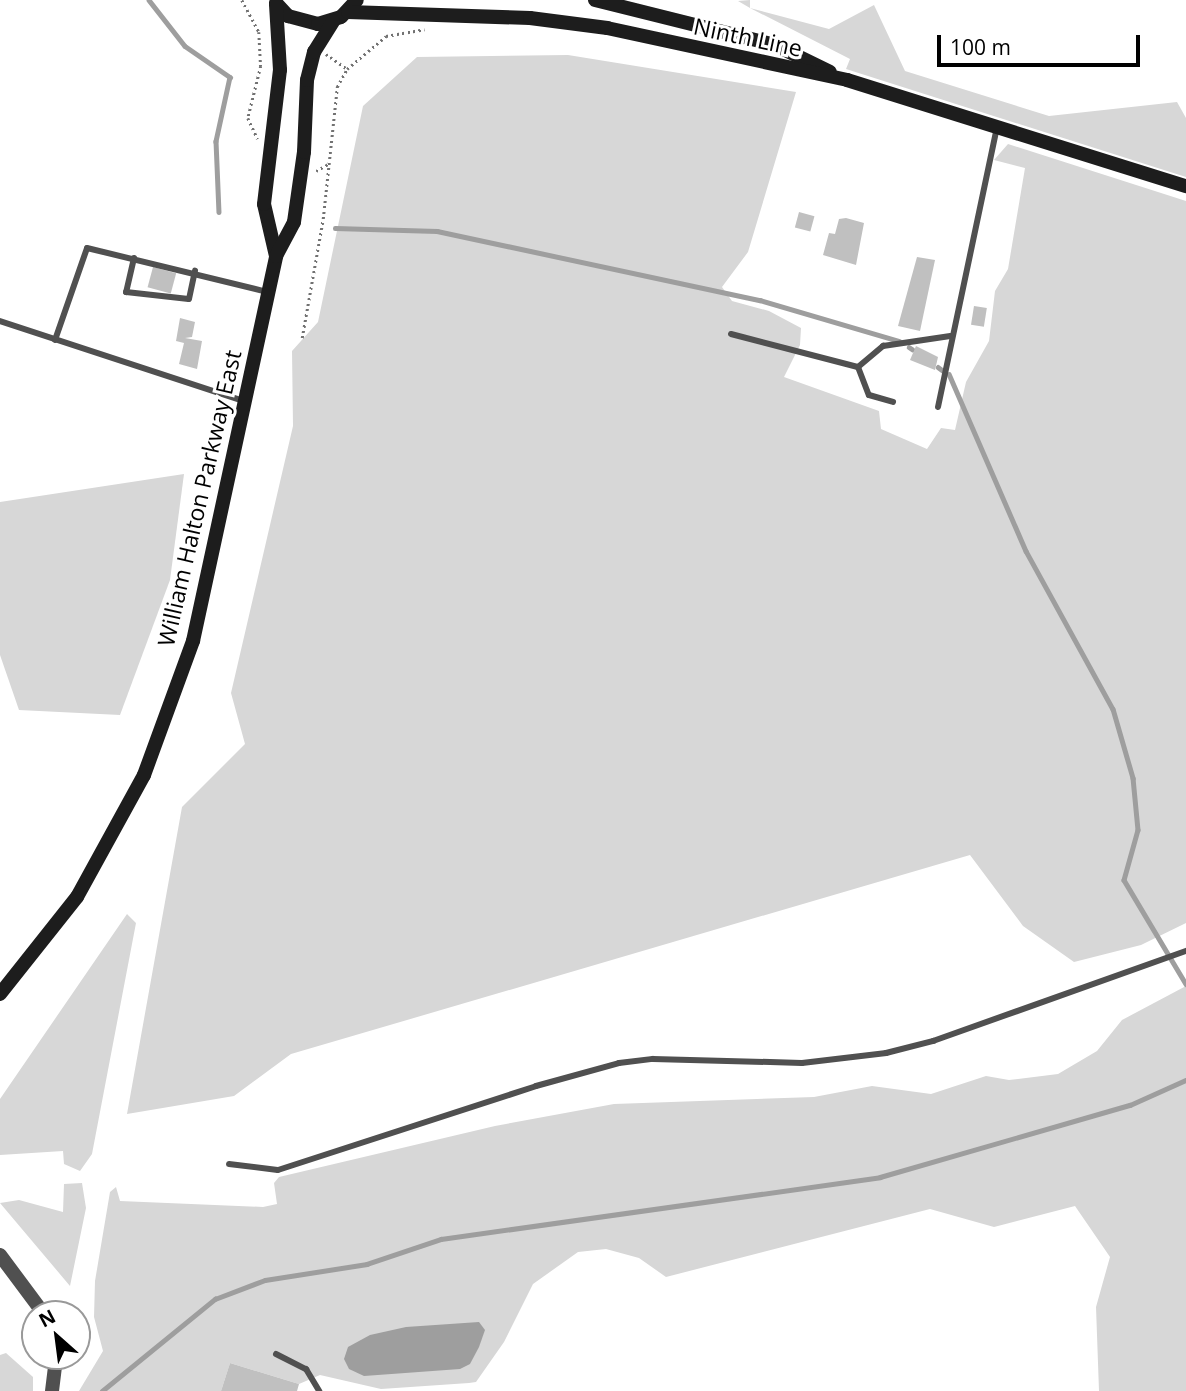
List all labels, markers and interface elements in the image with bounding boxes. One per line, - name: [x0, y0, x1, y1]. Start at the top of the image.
- street label: Ninth Line: [691, 12, 805, 62]
- scale bar: [941, 21, 1144, 65]
- text: 100 m: [950, 33, 1011, 61]
- street label: William Halton Parkway East: [151, 347, 247, 649]
- north arrow: [21, 1300, 91, 1370]
- text: N: [34, 1303, 60, 1333]

